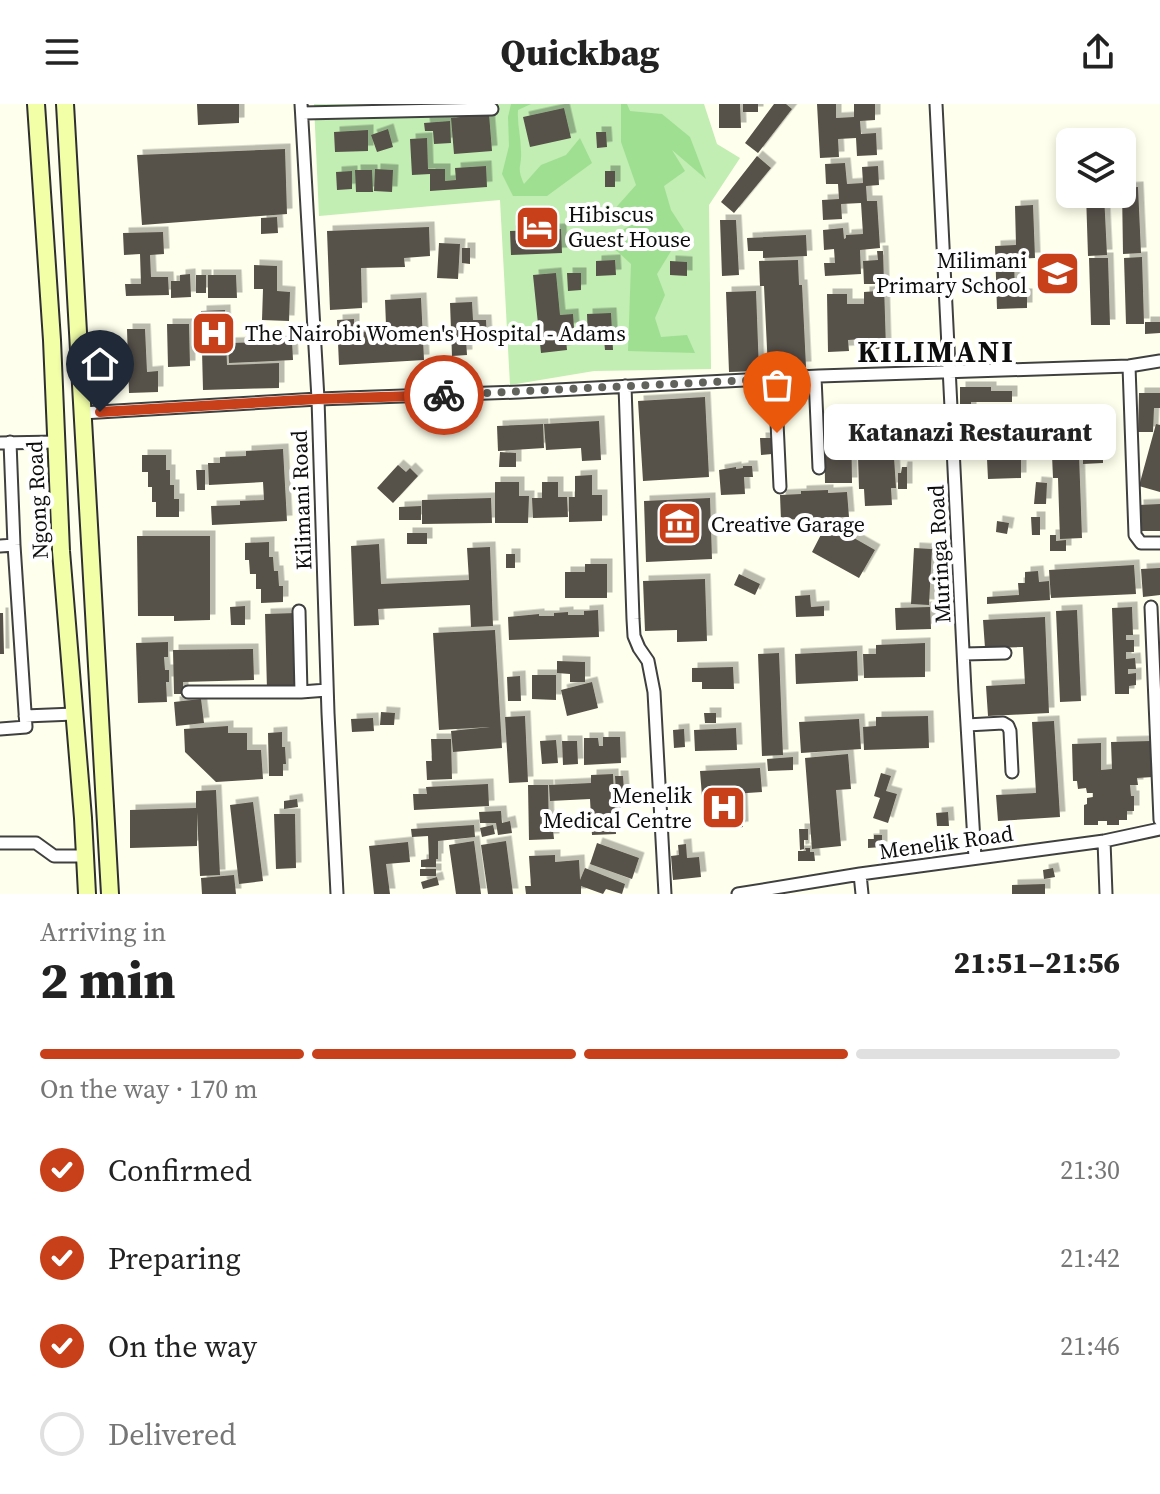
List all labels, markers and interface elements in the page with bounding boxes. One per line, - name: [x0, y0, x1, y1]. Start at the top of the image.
- text: Quickbag: [501, 28, 660, 77]
- icon: menu: [40, 30, 84, 74]
- icon: share: [1076, 30, 1120, 74]
- map controls: [1056, 128, 1136, 208]
- button: layers: [1056, 128, 1136, 208]
- place label: Hibiscus Guest House: [568, 199, 691, 254]
- hotel icon: Hibiscus Guest House: [513, 203, 561, 251]
- place label: Milimani Primary School: [876, 245, 1027, 300]
- school or university icon: Milimani Primary School: [1034, 249, 1082, 297]
- hospital icon: The Nairobi Women's Hospital - Adams: [190, 309, 238, 357]
- place label: The Nairobi Women's Hospital - Adams: [245, 318, 626, 348]
- pin: [66, 330, 134, 412]
- district label: KILIMANI: [857, 331, 1015, 372]
- icon: home: [78, 342, 122, 386]
- pin: [743, 351, 811, 433]
- courier: [404, 355, 484, 435]
- icon: bag: [755, 363, 799, 407]
- icon: bike: [422, 373, 466, 417]
- callout: Katanazi Restaurant: [825, 405, 1117, 461]
- text: Katanazi Restaurant: [848, 414, 1092, 450]
- street label: Kilimani Road: [284, 429, 318, 571]
- street label: Ngong Road: [19, 439, 55, 560]
- street label: Muringa Road: [920, 484, 958, 624]
- museum icon: Creative Garage: [656, 500, 704, 548]
- place label: Creative Garage: [711, 509, 865, 539]
- place label: Menelik Medical Centre: [543, 780, 693, 835]
- hospital icon: Menelik Medical Centre: [699, 784, 747, 832]
- street label: Menelik Road: [877, 818, 1015, 866]
- text: Arriving in: [40, 914, 166, 950]
- text: 21:51–21:56: [953, 942, 1120, 983]
- text: 2 min: [40, 944, 176, 1015]
- text: On the way · 170 m: [40, 1071, 258, 1107]
- icon: check: [40, 1148, 84, 1192]
- text: Confirmed: [108, 1150, 252, 1191]
- text: 21:30: [1060, 1152, 1120, 1188]
- icon: check: [40, 1236, 84, 1280]
- text: Preparing: [108, 1238, 241, 1279]
- text: 21:42: [1060, 1240, 1120, 1276]
- icon: check: [40, 1324, 84, 1368]
- text: On the way: [108, 1326, 257, 1367]
- text: 21:46: [1060, 1328, 1120, 1364]
- text: Delivered: [108, 1414, 236, 1455]

